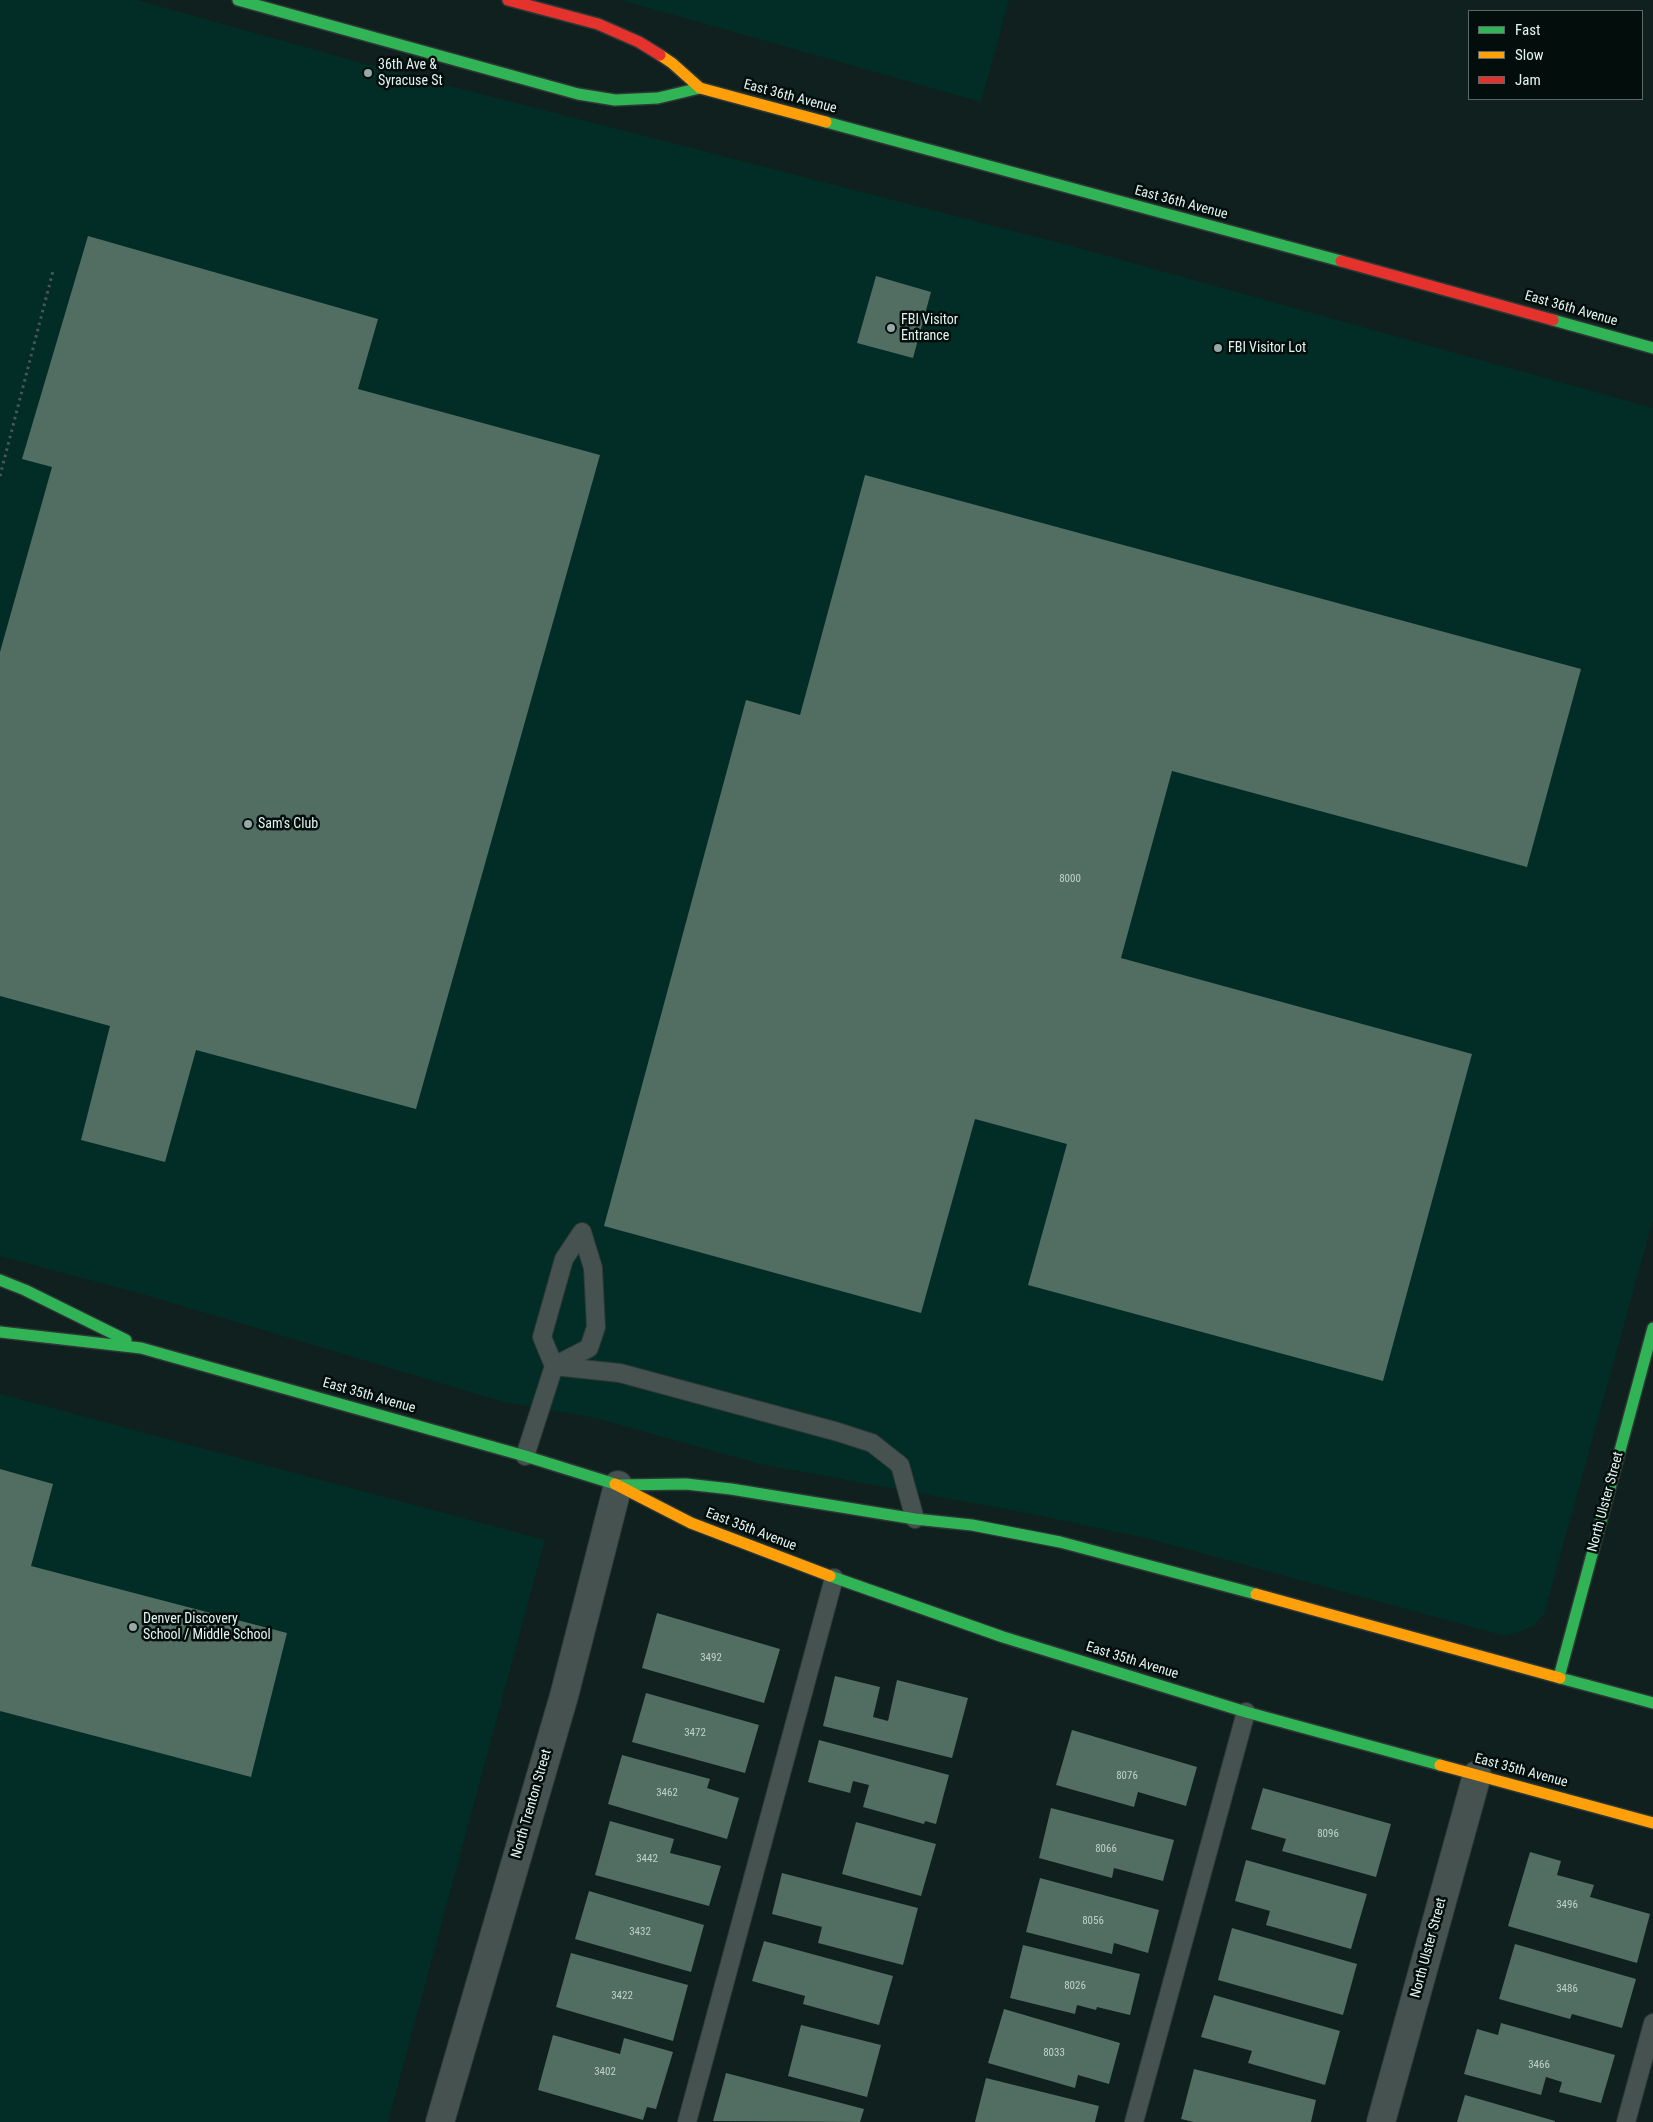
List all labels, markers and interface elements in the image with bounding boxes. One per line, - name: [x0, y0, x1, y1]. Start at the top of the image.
- legend: [1468, 10, 1643, 100]
- text: Fast: [1515, 21, 1540, 39]
- text: Slow: [1515, 46, 1544, 64]
- place label: 36th Ave & Syracuse St: [378, 57, 443, 90]
- marker: 36th Ave & Syracuse St: [362, 67, 374, 79]
- text: Jam: [1515, 71, 1541, 89]
- street label: East 36th Avenue: [742, 77, 838, 117]
- street label: East 36th Avenue: [1133, 183, 1229, 223]
- street label: East 36th Avenue: [1523, 288, 1619, 330]
- place label: FBI Visitor Entrance: [901, 312, 958, 344]
- marker: FBI Visitor Entrance: [885, 322, 897, 334]
- place label: FBI Visitor Lot: [1228, 340, 1306, 356]
- marker: FBI Visitor Lot: [1212, 342, 1224, 354]
- place label: Sam's Club: [258, 816, 318, 832]
- marker: Sam's Club: [242, 818, 254, 830]
- house number: 8000: [1059, 872, 1081, 886]
- street label: East 35th Avenue: [321, 1375, 417, 1417]
- street label: North Ulster Street: [1585, 1450, 1627, 1554]
- street label: East 35th Avenue: [703, 1505, 799, 1555]
- place label: Denver Discovery School / Middle School: [143, 1611, 271, 1644]
- marker: Denver Discovery School / Middle School: [127, 1621, 139, 1633]
- street label: East 35th Avenue: [1084, 1639, 1180, 1683]
- house number: 3492: [700, 1651, 722, 1665]
- house number: 3472: [684, 1726, 706, 1740]
- street label: North Trenton Street: [508, 1748, 556, 1860]
- street label: East 35th Avenue: [1473, 1751, 1569, 1791]
- house number: 8076: [1116, 1769, 1138, 1783]
- house number: 3462: [656, 1786, 678, 1800]
- house number: 8096: [1317, 1827, 1339, 1841]
- house number: 8066: [1095, 1842, 1117, 1856]
- house number: 3442: [636, 1852, 658, 1866]
- street label: North Ulster Street: [1408, 1896, 1450, 2000]
- house number: 3496: [1556, 1898, 1578, 1912]
- house number: 8056: [1082, 1914, 1104, 1928]
- house number: 3432: [629, 1925, 651, 1939]
- house number: 8026: [1064, 1979, 1086, 1993]
- house number: 3486: [1556, 1982, 1578, 1996]
- house number: 3422: [611, 1989, 633, 2003]
- house number: 8033: [1043, 2046, 1065, 2060]
- house number: 3466: [1528, 2058, 1550, 2072]
- house number: 3402: [594, 2065, 616, 2079]

